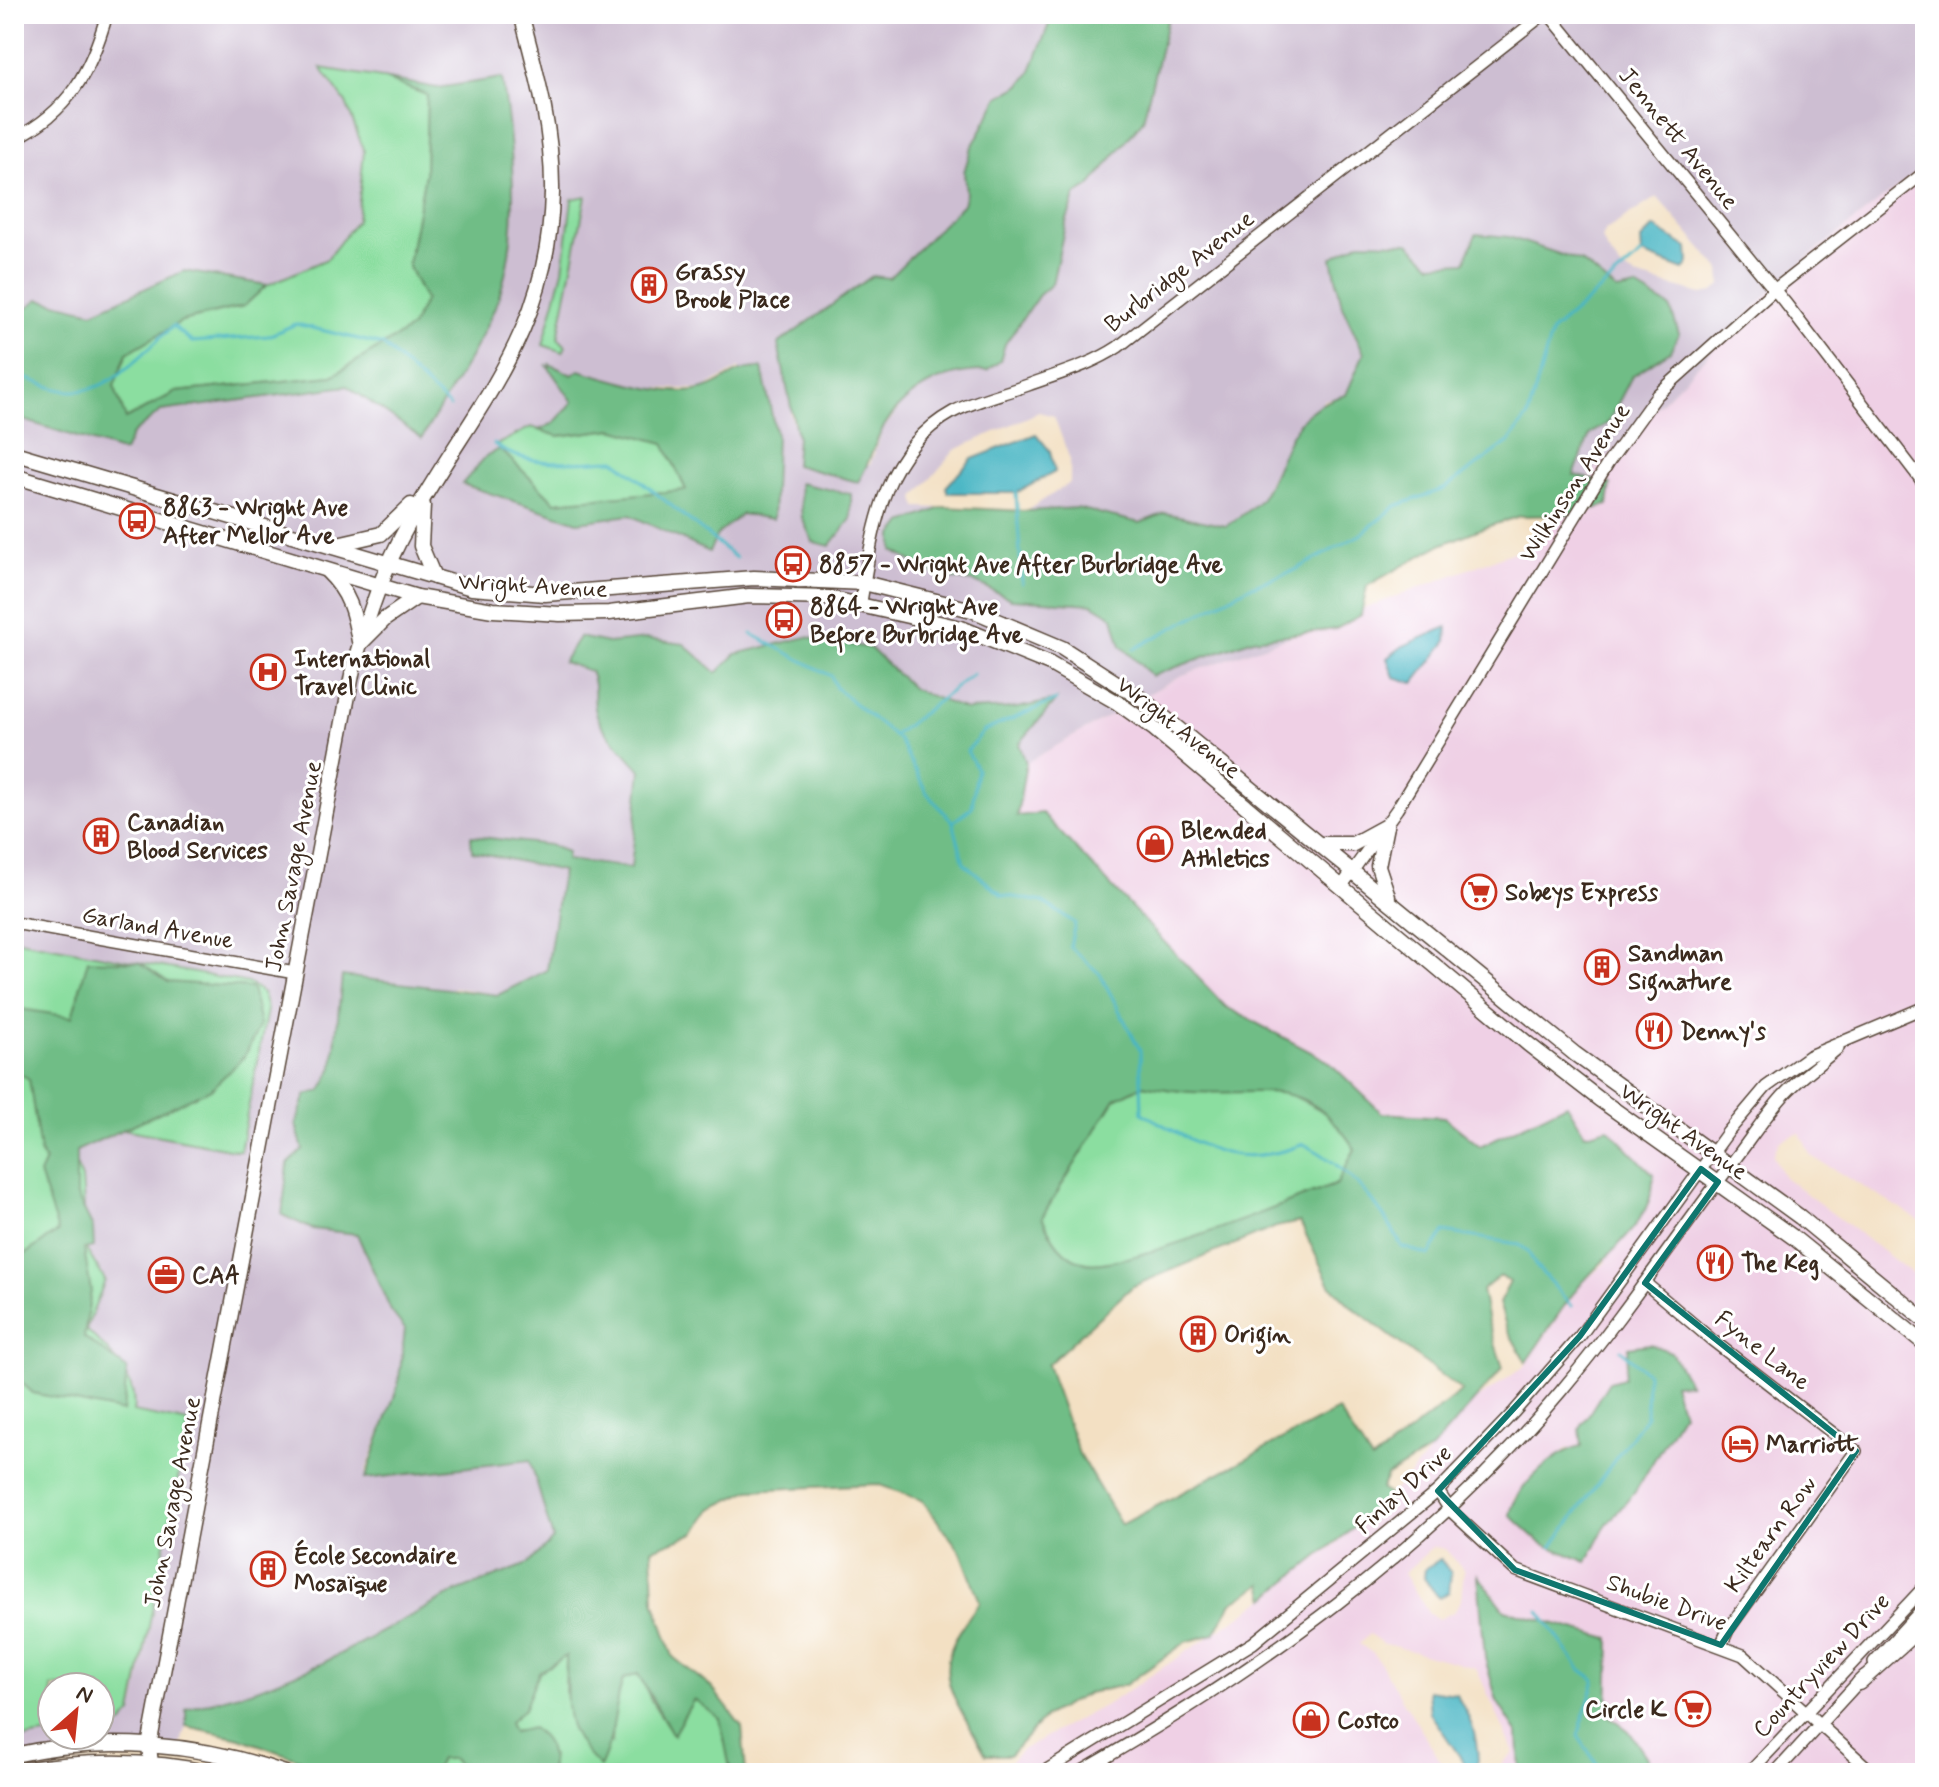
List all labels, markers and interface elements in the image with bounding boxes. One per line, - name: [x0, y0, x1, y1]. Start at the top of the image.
- street label: Jennett Avenue: [1611, 61, 1745, 217]
- street label: Burbridge Avenue: [1099, 204, 1263, 342]
- place label: Grassy Brook Place: [675, 257, 791, 316]
- building icon: Grassy Brook Place: [630, 266, 668, 304]
- street label: Wilkinson Avenue: [1512, 397, 1638, 568]
- place label: 8863 - Wright Ave After Mellor Ave: [163, 493, 348, 552]
- bus stop icon: 8863 - Wright Ave After Mellor Ave: [118, 502, 156, 540]
- bus stop icon: 8857 - Wright Ave After Burbridge Ave: [774, 545, 812, 583]
- place label: 8857 - Wright Ave After Burbridge Ave: [819, 550, 1223, 584]
- street label: Wright Avenue: [457, 567, 609, 608]
- place label: 8864 - Wright Ave Before Burbridge Ave: [810, 592, 1024, 653]
- bus stop icon: 8864 - Wright Ave Before Burbridge Ave: [765, 601, 803, 639]
- place label: International Travel Clinic: [294, 644, 430, 703]
- hospital icon: International Travel Clinic: [249, 653, 287, 691]
- street label: Wright Avenue: [1108, 670, 1247, 788]
- street label: John Savage Avenue: [259, 758, 332, 975]
- place label: Canadian Blood Services: [127, 808, 268, 867]
- place label: Blended Athletics: [1181, 816, 1270, 875]
- building icon: Canadian Blood Services: [82, 817, 120, 855]
- shop icon: Blended Athletics: [1136, 825, 1174, 863]
- supermarket icon: Sobeys Express: [1460, 873, 1498, 911]
- place label: Sobeys Express: [1505, 878, 1658, 909]
- street label: Garland Avenue: [80, 900, 236, 957]
- place label: Sandman Signature: [1628, 939, 1732, 1001]
- building icon: Sandman Signature: [1583, 948, 1621, 986]
- restaurant icon: Denny's: [1635, 1012, 1673, 1050]
- place label: Denny's: [1680, 1017, 1766, 1048]
- street label: Wright Avenue: [1612, 1077, 1754, 1190]
- restaurant icon: The Keg: [1696, 1244, 1734, 1282]
- place label: The Keg: [1741, 1249, 1819, 1281]
- office icon: CAA: [147, 1256, 185, 1294]
- place label: CAA: [192, 1261, 240, 1292]
- street label: Fyne Lane: [1708, 1304, 1816, 1398]
- building icon: Origin: [1179, 1315, 1217, 1353]
- place label: Origin: [1224, 1320, 1291, 1354]
- street label: John Savage Avenue: [138, 1394, 211, 1611]
- hotel icon: Marriott: [1721, 1425, 1759, 1463]
- place label: Marriott: [1766, 1430, 1859, 1461]
- street label: Finlay Drive: [1349, 1438, 1459, 1542]
- street label: Kiltearn Row: [1718, 1470, 1824, 1600]
- place label: École secondaire Mosaïque: [294, 1539, 457, 1600]
- building icon: École secondaire Mosaïque: [249, 1550, 287, 1588]
- street label: Shubie Drive: [1602, 1567, 1731, 1640]
- street label: Countryview Drive: [1747, 1587, 1897, 1745]
- north arrow: [36, 1671, 116, 1751]
- text: N: [71, 1679, 97, 1711]
- supermarket icon: Circle K: [1674, 1690, 1712, 1728]
- place label: Circle K: [1585, 1695, 1668, 1726]
- shop icon: Costco: [1292, 1701, 1330, 1739]
- place label: Costco: [1337, 1706, 1399, 1737]

